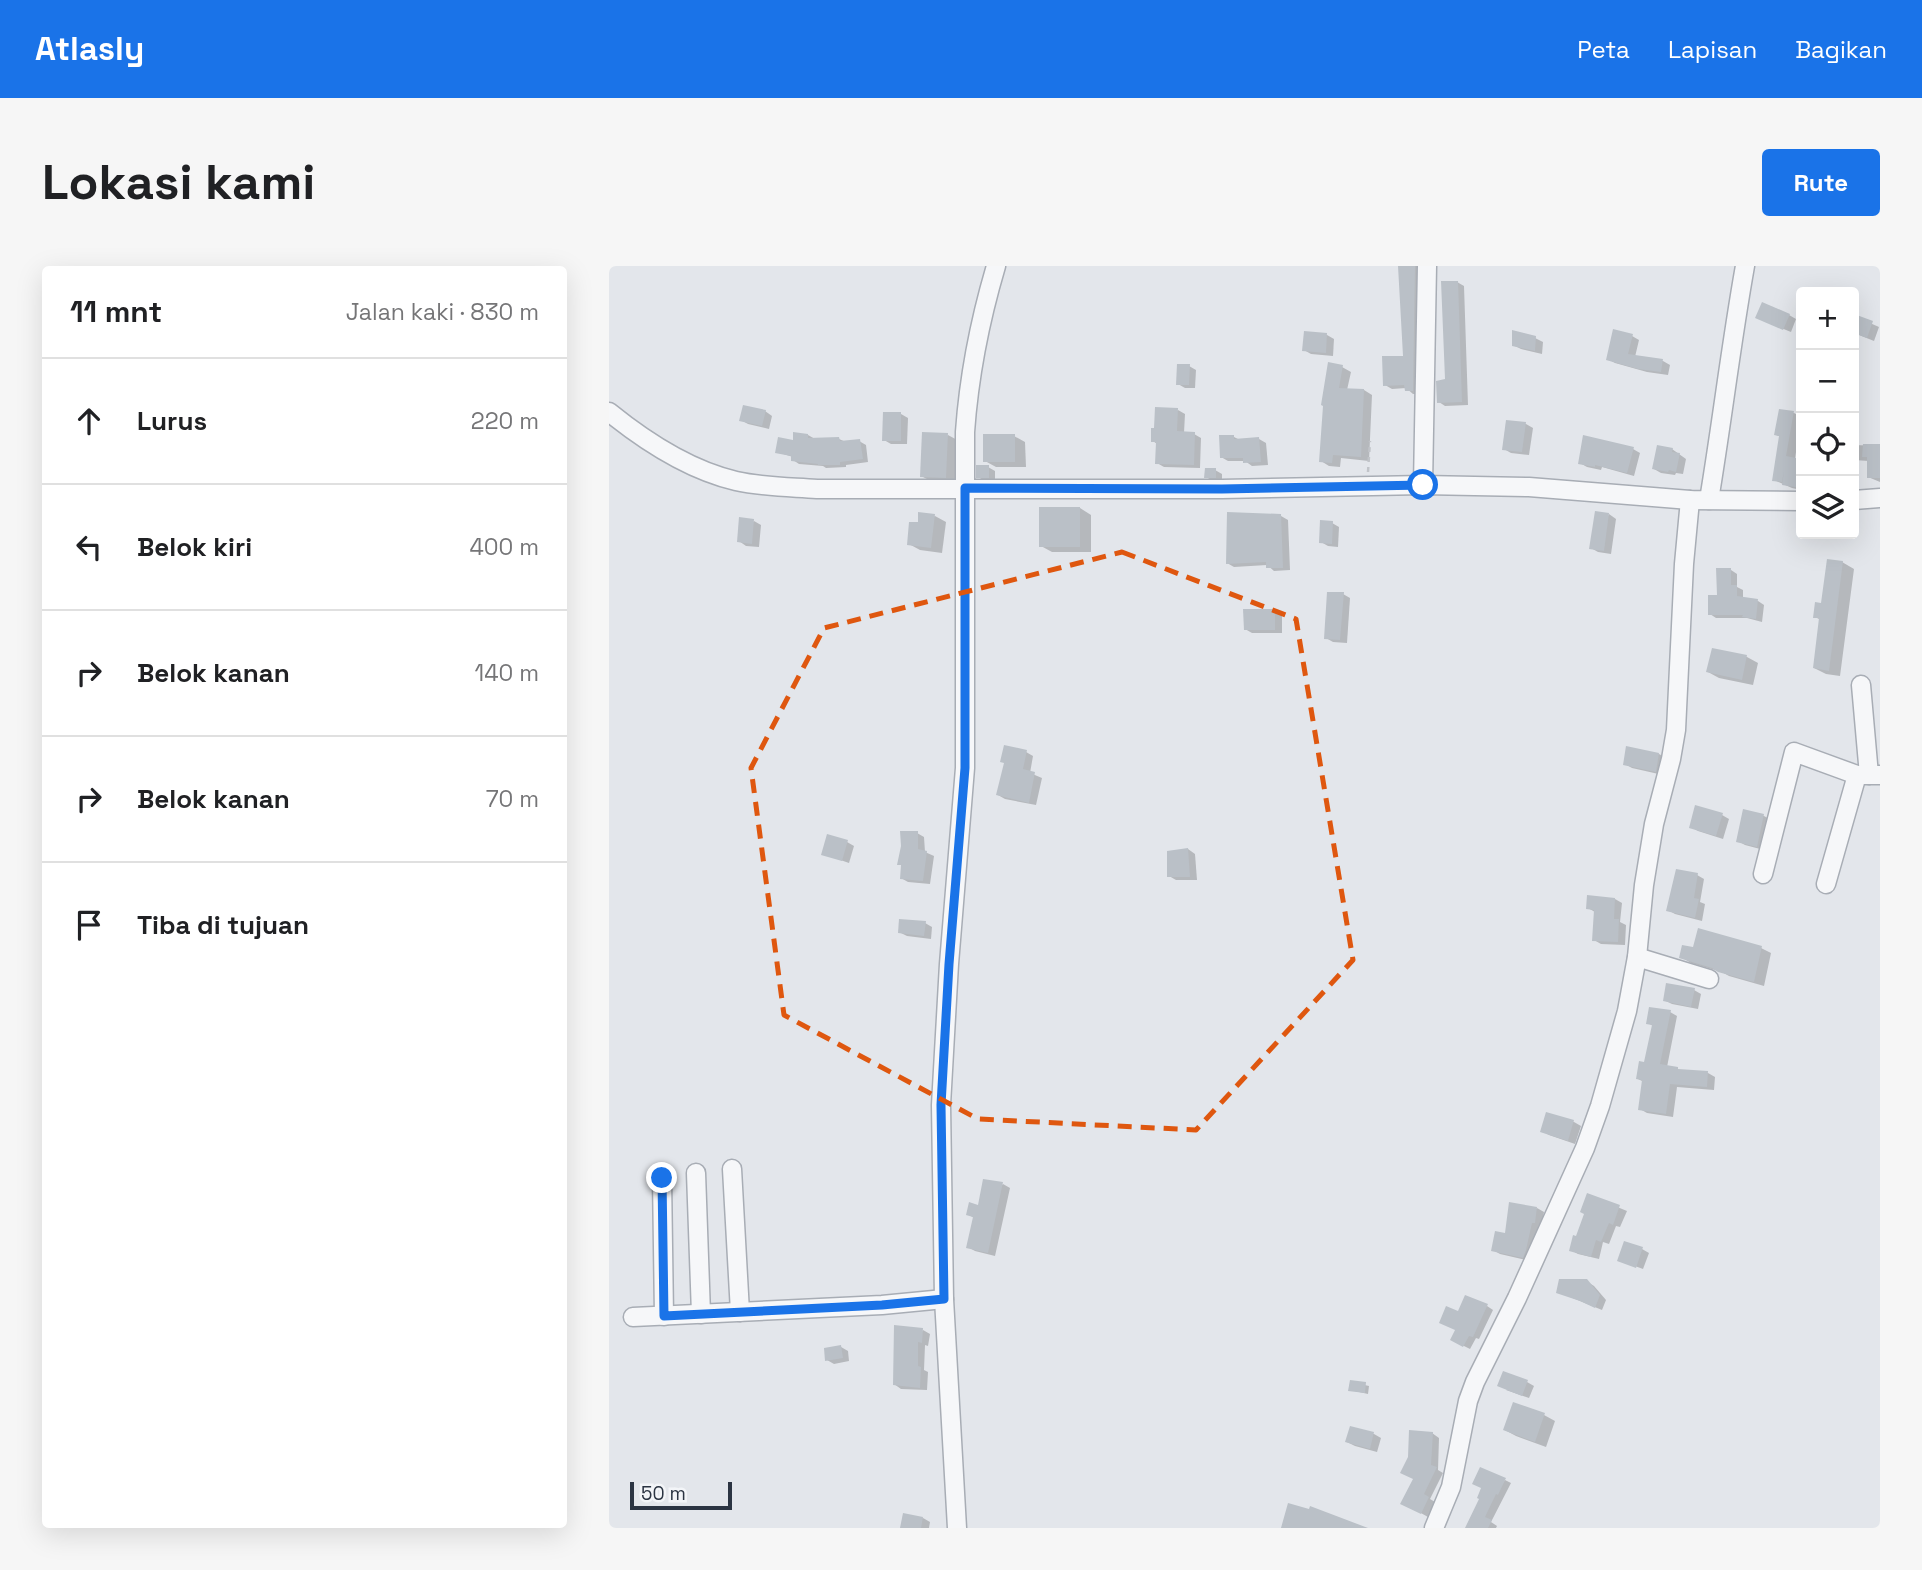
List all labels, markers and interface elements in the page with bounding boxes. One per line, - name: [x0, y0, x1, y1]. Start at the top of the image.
- text: Atlasly: [35, 28, 144, 70]
- text: Peta: [1577, 34, 1630, 65]
- text: Lapisan: [1668, 34, 1757, 65]
- text: Bagikan: [1795, 34, 1887, 65]
- button: Rute: [1762, 149, 1880, 216]
- text: Lokasi kami: [42, 151, 315, 213]
- map controls: [1796, 287, 1859, 539]
- button: +: [1796, 287, 1859, 350]
- text: 11 mnt: [70, 292, 162, 331]
- text: Jalan kaki · 830 m: [346, 297, 539, 327]
- button: −: [1796, 350, 1859, 413]
- icon: ahead: [70, 402, 108, 440]
- text: Lurus: [137, 404, 207, 438]
- text: 220 m: [471, 406, 539, 436]
- button: locate: [1796, 413, 1859, 476]
- route start: [1407, 469, 1438, 500]
- button: layers: [1796, 476, 1859, 539]
- icon: left: [70, 528, 108, 566]
- text: Belok kiri: [137, 530, 252, 564]
- text: 400 m: [469, 532, 539, 562]
- icon: right: [70, 654, 108, 692]
- text: Belok kanan: [137, 656, 290, 690]
- text: 140 m: [475, 658, 539, 688]
- icon: right: [70, 780, 108, 818]
- text: Belok kanan: [137, 782, 290, 816]
- text: 70 m: [486, 784, 539, 814]
- icon: arrive: [70, 906, 108, 944]
- text: Tiba di tujuan: [137, 908, 309, 942]
- route end: [646, 1162, 677, 1193]
- scale bar: [630, 1479, 731, 1511]
- text: 50 m: [641, 1481, 686, 1506]

